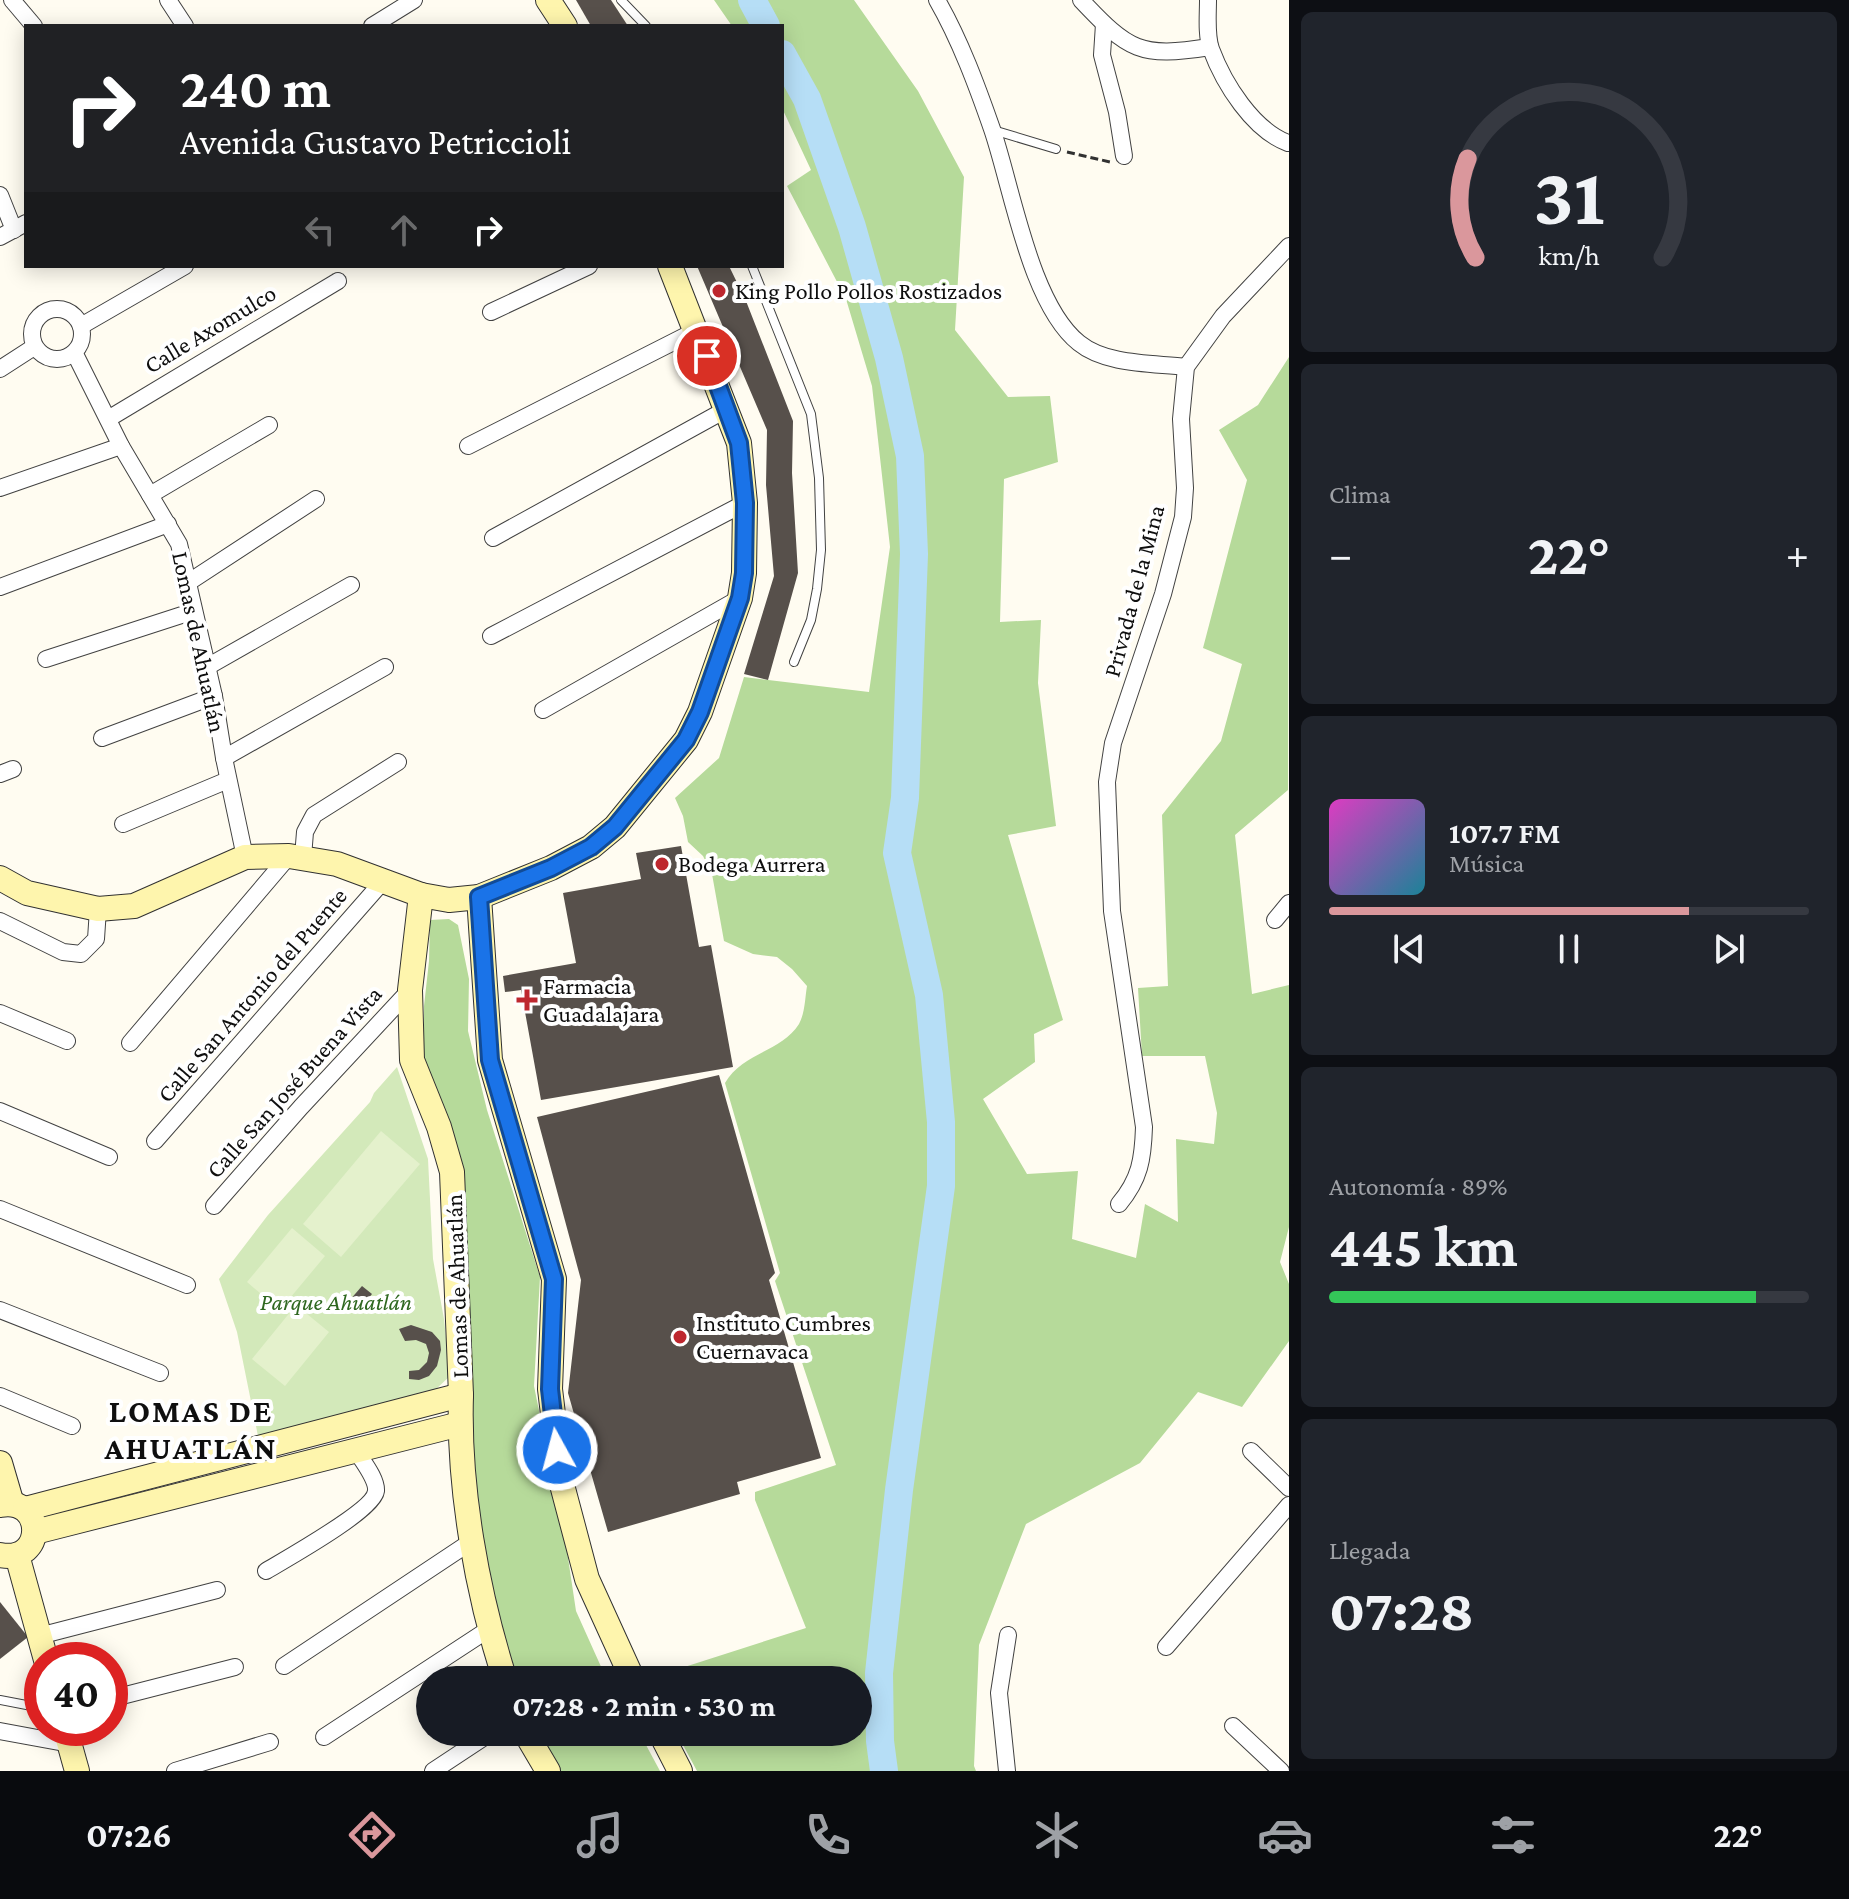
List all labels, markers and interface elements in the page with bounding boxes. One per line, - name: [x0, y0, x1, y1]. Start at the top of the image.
- icon: right: [48, 56, 152, 160]
- text: 240 m: [180, 57, 331, 119]
- text: Avenida Gustavo Petriccioli: [180, 122, 571, 162]
- text: 31: [1533, 148, 1605, 241]
- icon: left: [298, 208, 342, 252]
- icon: ahead: [382, 208, 426, 252]
- icon: right: [466, 208, 510, 252]
- text: km/h: [1538, 239, 1600, 271]
- place label: King Pollo Pollos Rostizados: [735, 277, 1002, 304]
- street label: Calle Axomulco: [139, 279, 280, 378]
- marker: King Pollo Pollos Rostizados: [710, 282, 728, 300]
- pin: [673, 322, 741, 390]
- icon: arrive: [685, 334, 729, 378]
- text: Clima: [1329, 480, 1391, 509]
- street label: Privada de la Mina: [1098, 502, 1169, 680]
- text: 22°: [1528, 520, 1610, 587]
- text: −: [1329, 530, 1352, 578]
- text: +: [1786, 530, 1809, 578]
- street label: Lomas de Ahuatlán: [167, 549, 232, 735]
- text: 107.7 FM: [1449, 816, 1560, 849]
- text: Música: [1449, 849, 1524, 878]
- place label: Bodega Aurrera: [678, 850, 826, 877]
- marker: Bodega Aurrera: [653, 855, 671, 873]
- street label: Calle San Antonio del Puente: [151, 882, 352, 1107]
- icon: previous: [1387, 927, 1431, 971]
- icon: pause: [1547, 927, 1591, 971]
- icon: next: [1707, 927, 1751, 971]
- place label: Farmacia Guadalajara: [543, 972, 659, 1027]
- street label: Calle San José Buena Vista: [200, 980, 387, 1183]
- marker: Farmacia Guadalajara: [518, 991, 536, 1009]
- text: Autonomía · 89%: [1329, 1172, 1507, 1201]
- street label: Lomas de Ahuatlán: [440, 1193, 473, 1379]
- text: 445 km: [1329, 1212, 1518, 1279]
- park label: Parque Ahuatlán: [260, 1288, 412, 1315]
- place label: Instituto Cumbres Cuernavaca: [696, 1309, 871, 1364]
- marker: Instituto Cumbres Cuernavaca: [671, 1328, 689, 1346]
- district label: LOMAS DE AHUATLÁN: [103, 1393, 278, 1466]
- position arrow: [515, 1408, 599, 1492]
- text: Llegada: [1329, 1536, 1410, 1565]
- text: 07:28: [1329, 1576, 1474, 1643]
- speed limit sign: 40: [24, 1642, 128, 1746]
- text: 07:28 · 2 min · 530 m: [512, 1689, 776, 1722]
- icon: directions: [344, 1807, 400, 1863]
- icon: music: [572, 1807, 628, 1863]
- icon: phone: [800, 1807, 856, 1863]
- icon: climate: [1029, 1807, 1085, 1863]
- icon: car: [1257, 1807, 1313, 1863]
- icon: filters: [1485, 1807, 1541, 1863]
- text: 07:26: [86, 1815, 172, 1855]
- text: 22°: [1713, 1815, 1763, 1855]

